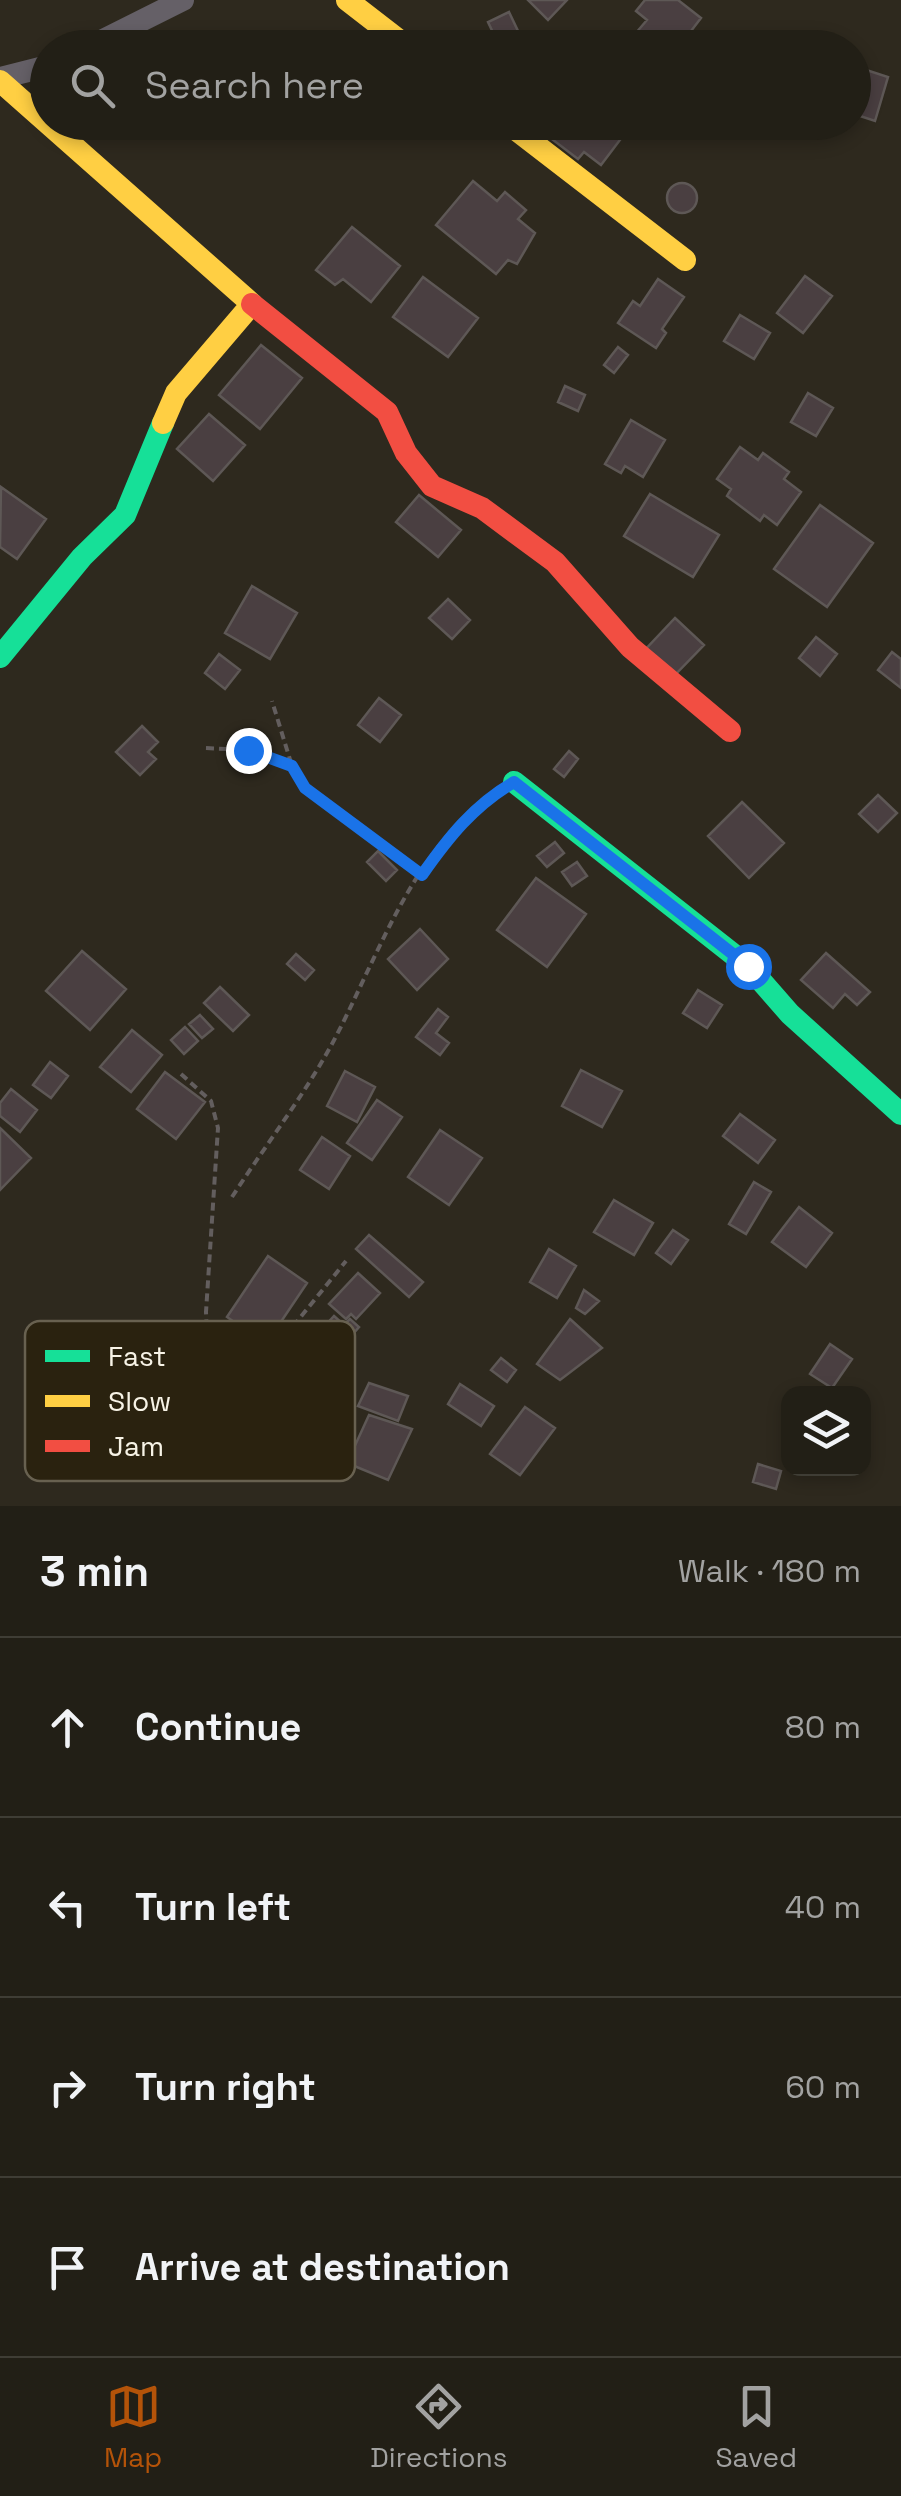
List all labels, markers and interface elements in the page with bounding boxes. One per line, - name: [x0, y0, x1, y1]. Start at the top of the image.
- search box: [30, 30, 871, 140]
- icon: search: [65, 58, 120, 113]
- text: Search here: [145, 61, 364, 109]
- route end: [226, 728, 272, 774]
- route start: [726, 944, 772, 990]
- legend: [25, 1321, 355, 1481]
- text: Fast: [108, 1338, 166, 1374]
- text: Slow: [108, 1383, 171, 1419]
- map controls: [781, 1386, 871, 1476]
- button: layers: [781, 1386, 871, 1476]
- text: Jam: [108, 1428, 164, 1464]
- text: 3 min: [40, 1545, 149, 1598]
- text: Walk · 180 m: [678, 1551, 861, 1591]
- icon: ahead: [40, 1700, 95, 1755]
- text: Continue: [135, 1703, 301, 1751]
- text: 80 m: [785, 1707, 861, 1747]
- icon: left: [40, 1880, 95, 1935]
- text: Turn left: [135, 1883, 291, 1931]
- text: 40 m: [785, 1887, 861, 1927]
- icon: right: [40, 2060, 95, 2115]
- text: Turn right: [135, 2063, 316, 2111]
- text: 60 m: [785, 2067, 861, 2107]
- icon: arrive: [40, 2240, 95, 2295]
- text: Arrive at destination: [135, 2243, 510, 2291]
- tab: Map: [104, 2379, 162, 2475]
- tab: Directions: [370, 2379, 507, 2475]
- tab: Saved: [715, 2379, 797, 2475]

